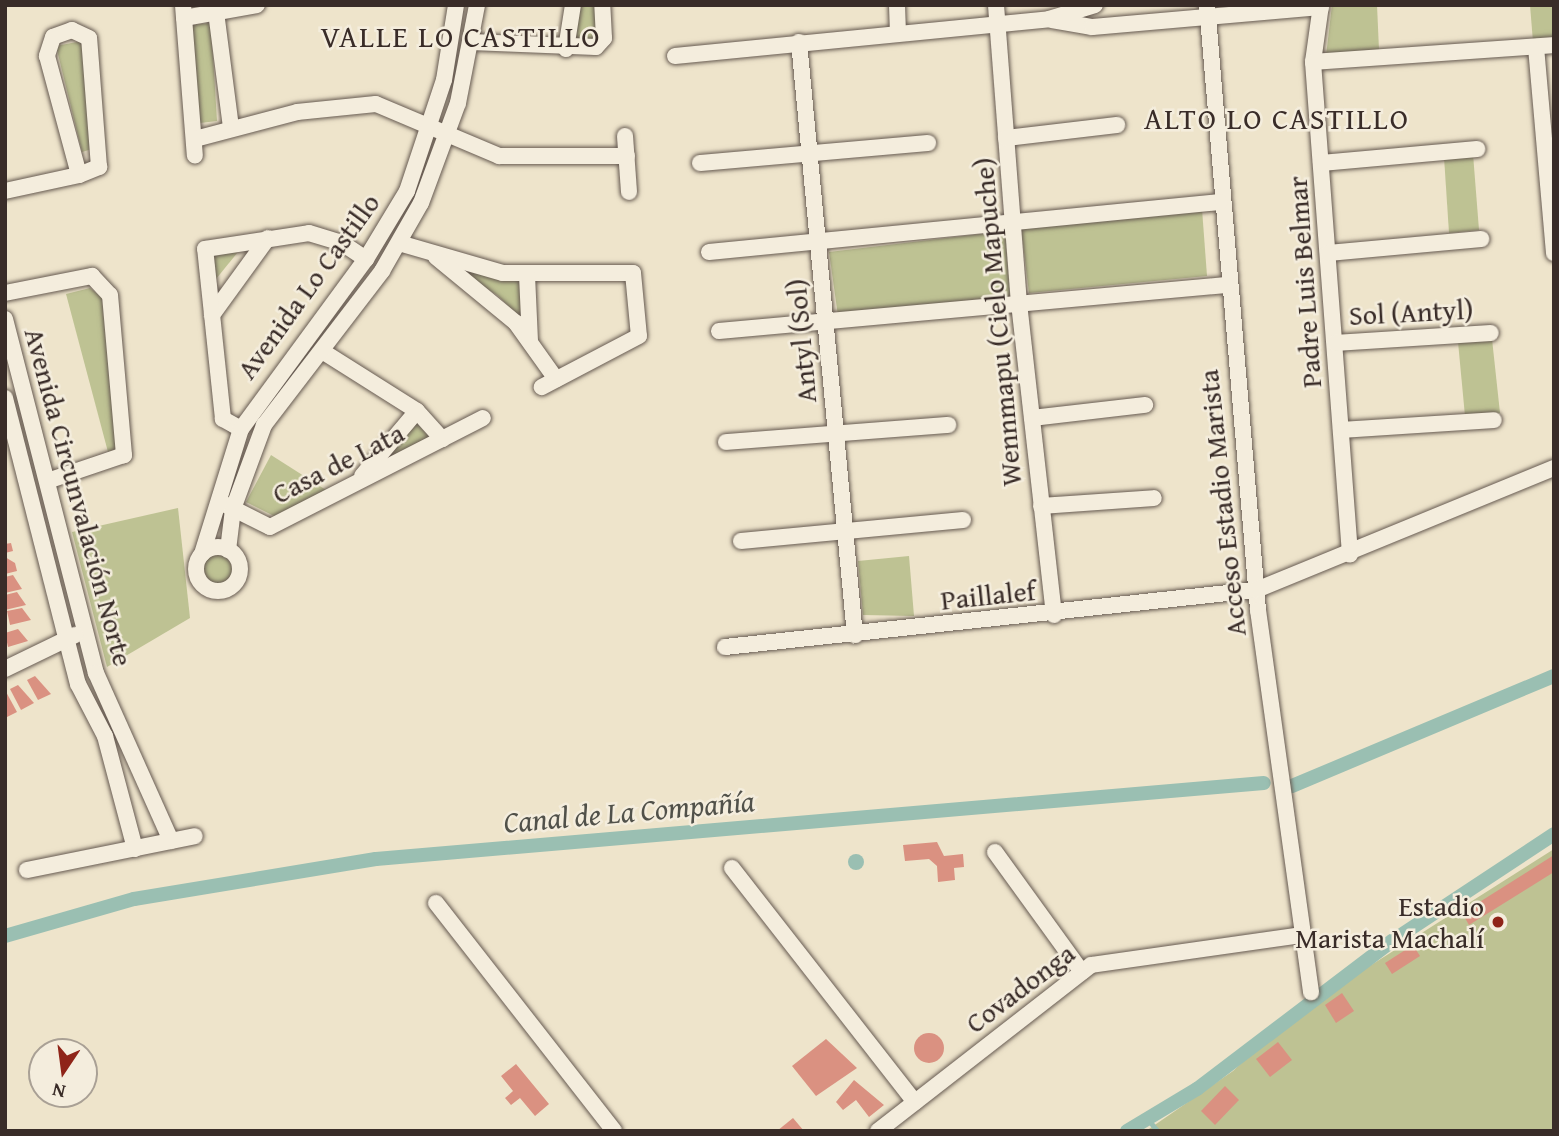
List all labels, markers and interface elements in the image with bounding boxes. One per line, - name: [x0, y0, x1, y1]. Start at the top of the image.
- district label: VALLE LO CASTILLO: [323, 18, 599, 54]
- district label: ALTO LO CASTILLO: [1146, 100, 1408, 136]
- street label: Wennmapu (Cielo Mapuche): [966, 156, 1028, 488]
- street label: Padre Luis Belmar: [1280, 175, 1328, 389]
- street label: Avenida Lo Castillo: [229, 187, 387, 385]
- street label: Antyl (Sol): [779, 278, 823, 404]
- street label: Sol (Antyl): [1348, 292, 1474, 332]
- street label: Avenida Circunvalación Norte: [18, 324, 140, 670]
- street label: Acceso Estadio Marista: [1191, 368, 1253, 638]
- street label: Casa de Lata: [267, 416, 409, 510]
- street label: Paillalef: [939, 573, 1037, 617]
- water label: Canal de La Compañía: [502, 782, 756, 840]
- place label: Estadio Marista Machalí: [1295, 889, 1484, 955]
- marker: Estadio Marista Machalí: [1490, 914, 1506, 930]
- street label: Covadonga: [959, 936, 1081, 1040]
- north arrow: [28, 1038, 98, 1108]
- text: N: [49, 1076, 68, 1107]

